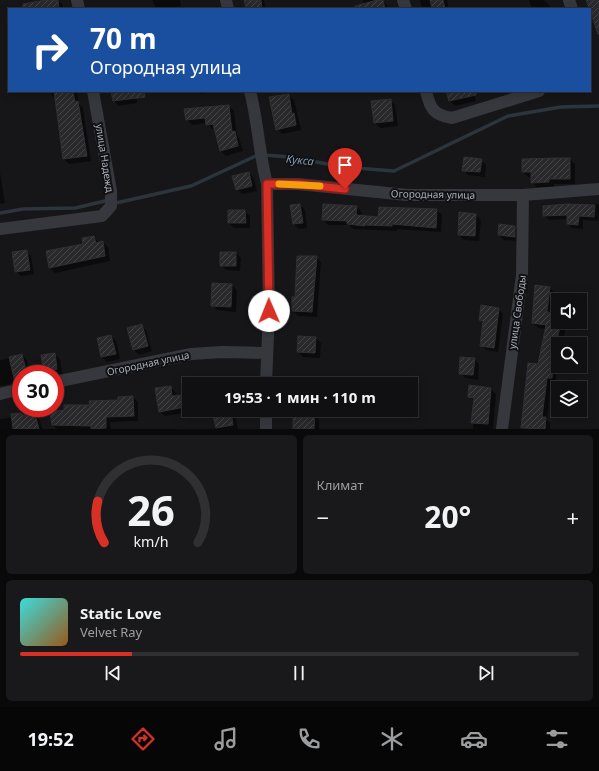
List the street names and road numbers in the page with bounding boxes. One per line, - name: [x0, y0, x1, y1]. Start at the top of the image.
- street label: улица Надежд: [93, 123, 117, 193]
- street label: Огородная улица: [391, 186, 475, 202]
- street label: улица Свободы: [505, 274, 529, 350]
- street label: Огородная улица: [105, 347, 191, 379]

